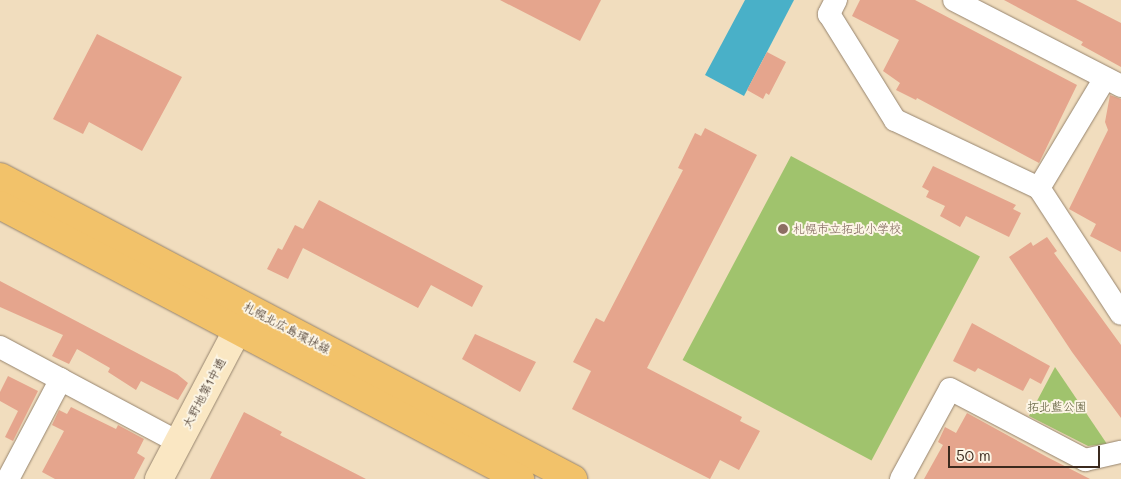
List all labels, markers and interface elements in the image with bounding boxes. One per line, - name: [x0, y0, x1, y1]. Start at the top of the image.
- place label: 札幌市立拓北小学校: [793, 222, 901, 236]
- marker: 札幌市立拓北小学校: [777, 223, 789, 235]
- street label: 札幌北広島環状線: [241, 299, 333, 357]
- street label: 大野地第1中通: [179, 355, 229, 431]
- park label: 拓北藍公園: [1027, 400, 1087, 414]
- scale bar: [951, 436, 1104, 468]
- text: 50 m: [956, 445, 991, 465]

